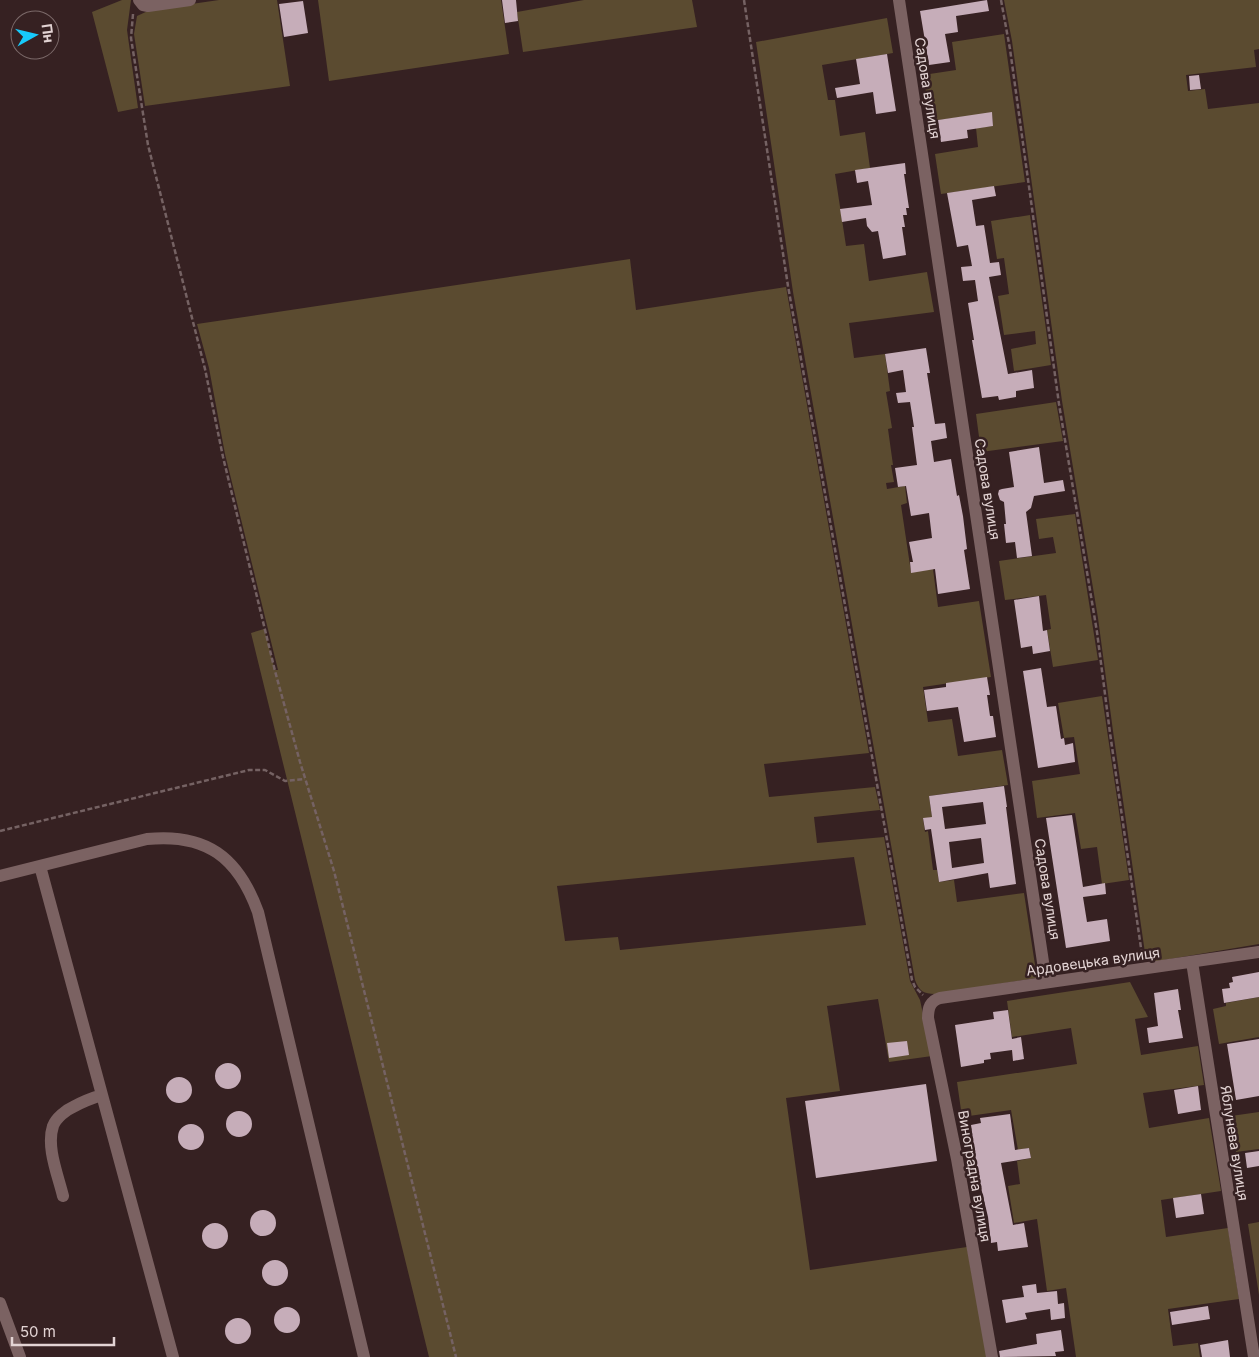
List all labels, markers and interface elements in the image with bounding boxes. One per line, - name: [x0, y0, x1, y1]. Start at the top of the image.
- north arrow: [10, 10, 60, 60]
- text: Пн: [39, 22, 58, 44]
- street label: Садова вулиця: [912, 36, 944, 140]
- street label: Садова вулиця: [972, 437, 1004, 541]
- street label: Садова вулиця: [1032, 837, 1064, 941]
- street label: Ардовецька вулиця: [1025, 943, 1161, 979]
- street label: Яблунева вулиця: [1217, 1084, 1253, 1202]
- street label: Виноградна вулиця: [955, 1109, 995, 1243]
- scale bar: [12, 1314, 115, 1346]
- text: 50 m: [20, 1322, 56, 1341]

